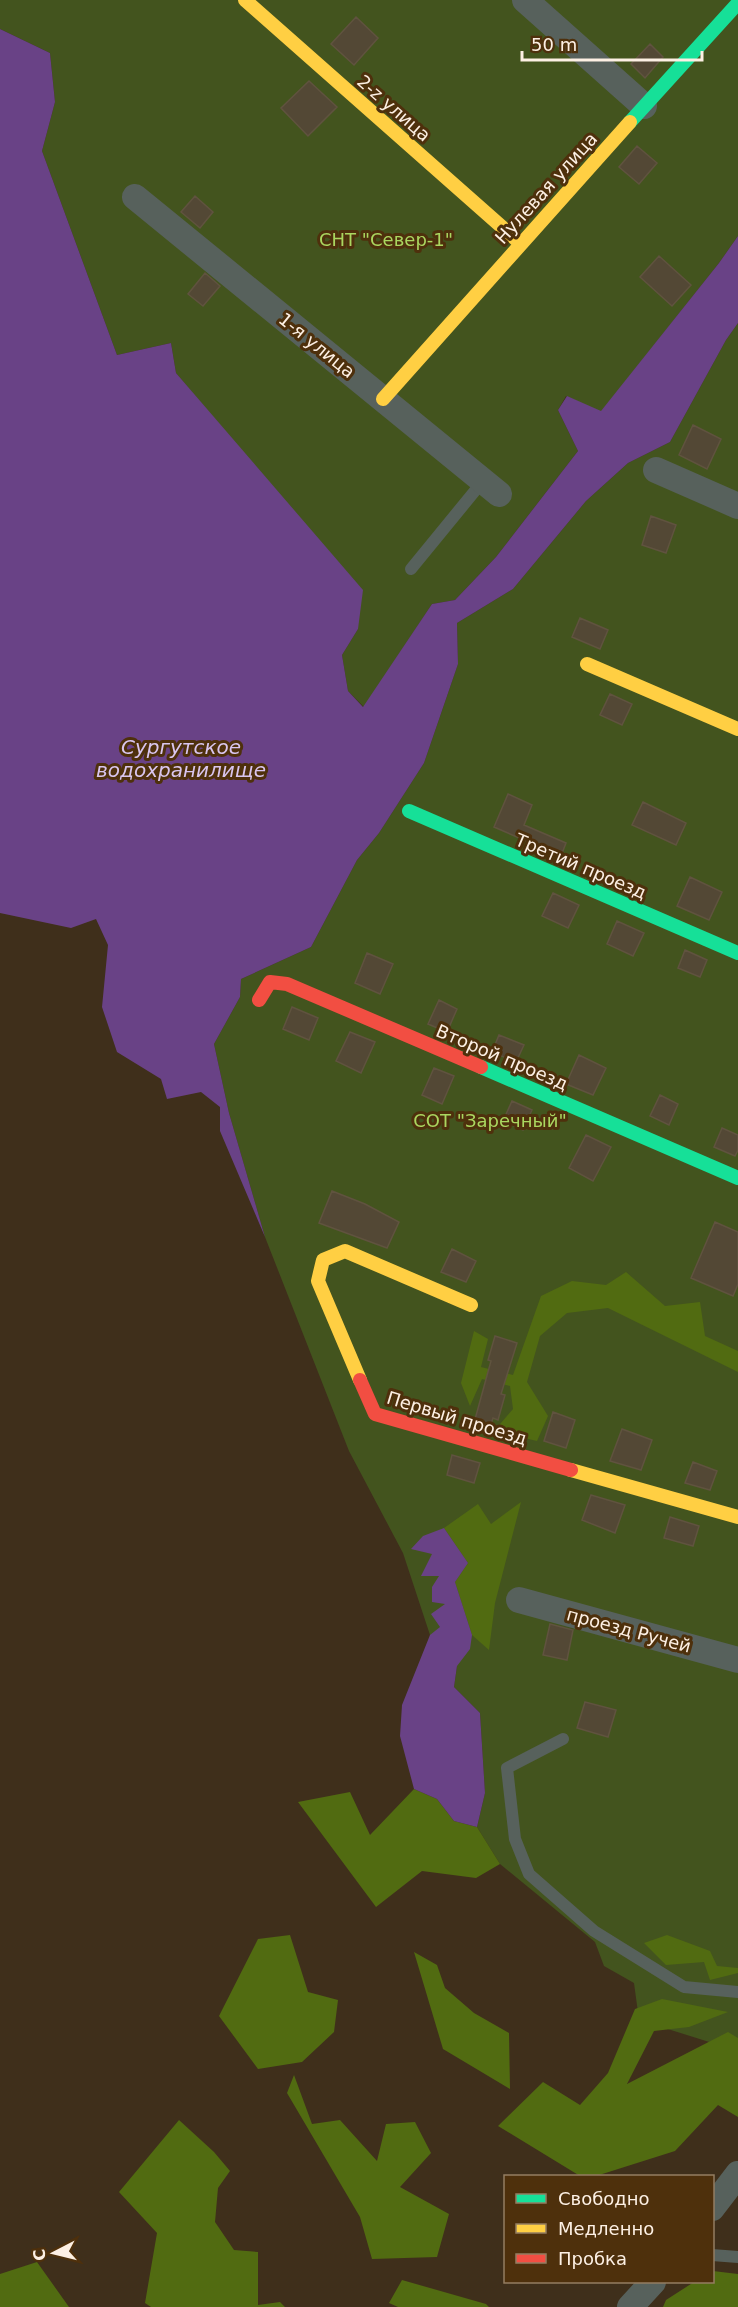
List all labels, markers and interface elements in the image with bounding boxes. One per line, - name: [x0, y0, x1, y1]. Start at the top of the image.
- scale bar: [522, 24, 702, 62]
- text: 50 m: [531, 34, 577, 55]
- street label: 2-z улица: [353, 70, 435, 146]
- street label: Нулевая улица: [491, 128, 601, 248]
- park label: СНТ "Север-1": [319, 229, 453, 250]
- street label: 1-я улица: [275, 308, 359, 382]
- water label: Сургутское водохранилище: [96, 735, 266, 782]
- street label: Третий проезд: [511, 829, 650, 903]
- street label: Второй проезд: [433, 1020, 571, 1094]
- park label: СОТ "Заречный": [413, 1110, 567, 1131]
- street label: Первый проезд: [384, 1387, 530, 1449]
- street label: проезд Ручей: [564, 1603, 694, 1657]
- legend: [504, 2175, 714, 2283]
- text: Свободно: [558, 2188, 650, 2209]
- text: Медленно: [558, 2218, 654, 2239]
- north arrow: [24, 2223, 84, 2283]
- text: С: [29, 2248, 50, 2262]
- text: Пробка: [558, 2248, 627, 2269]

